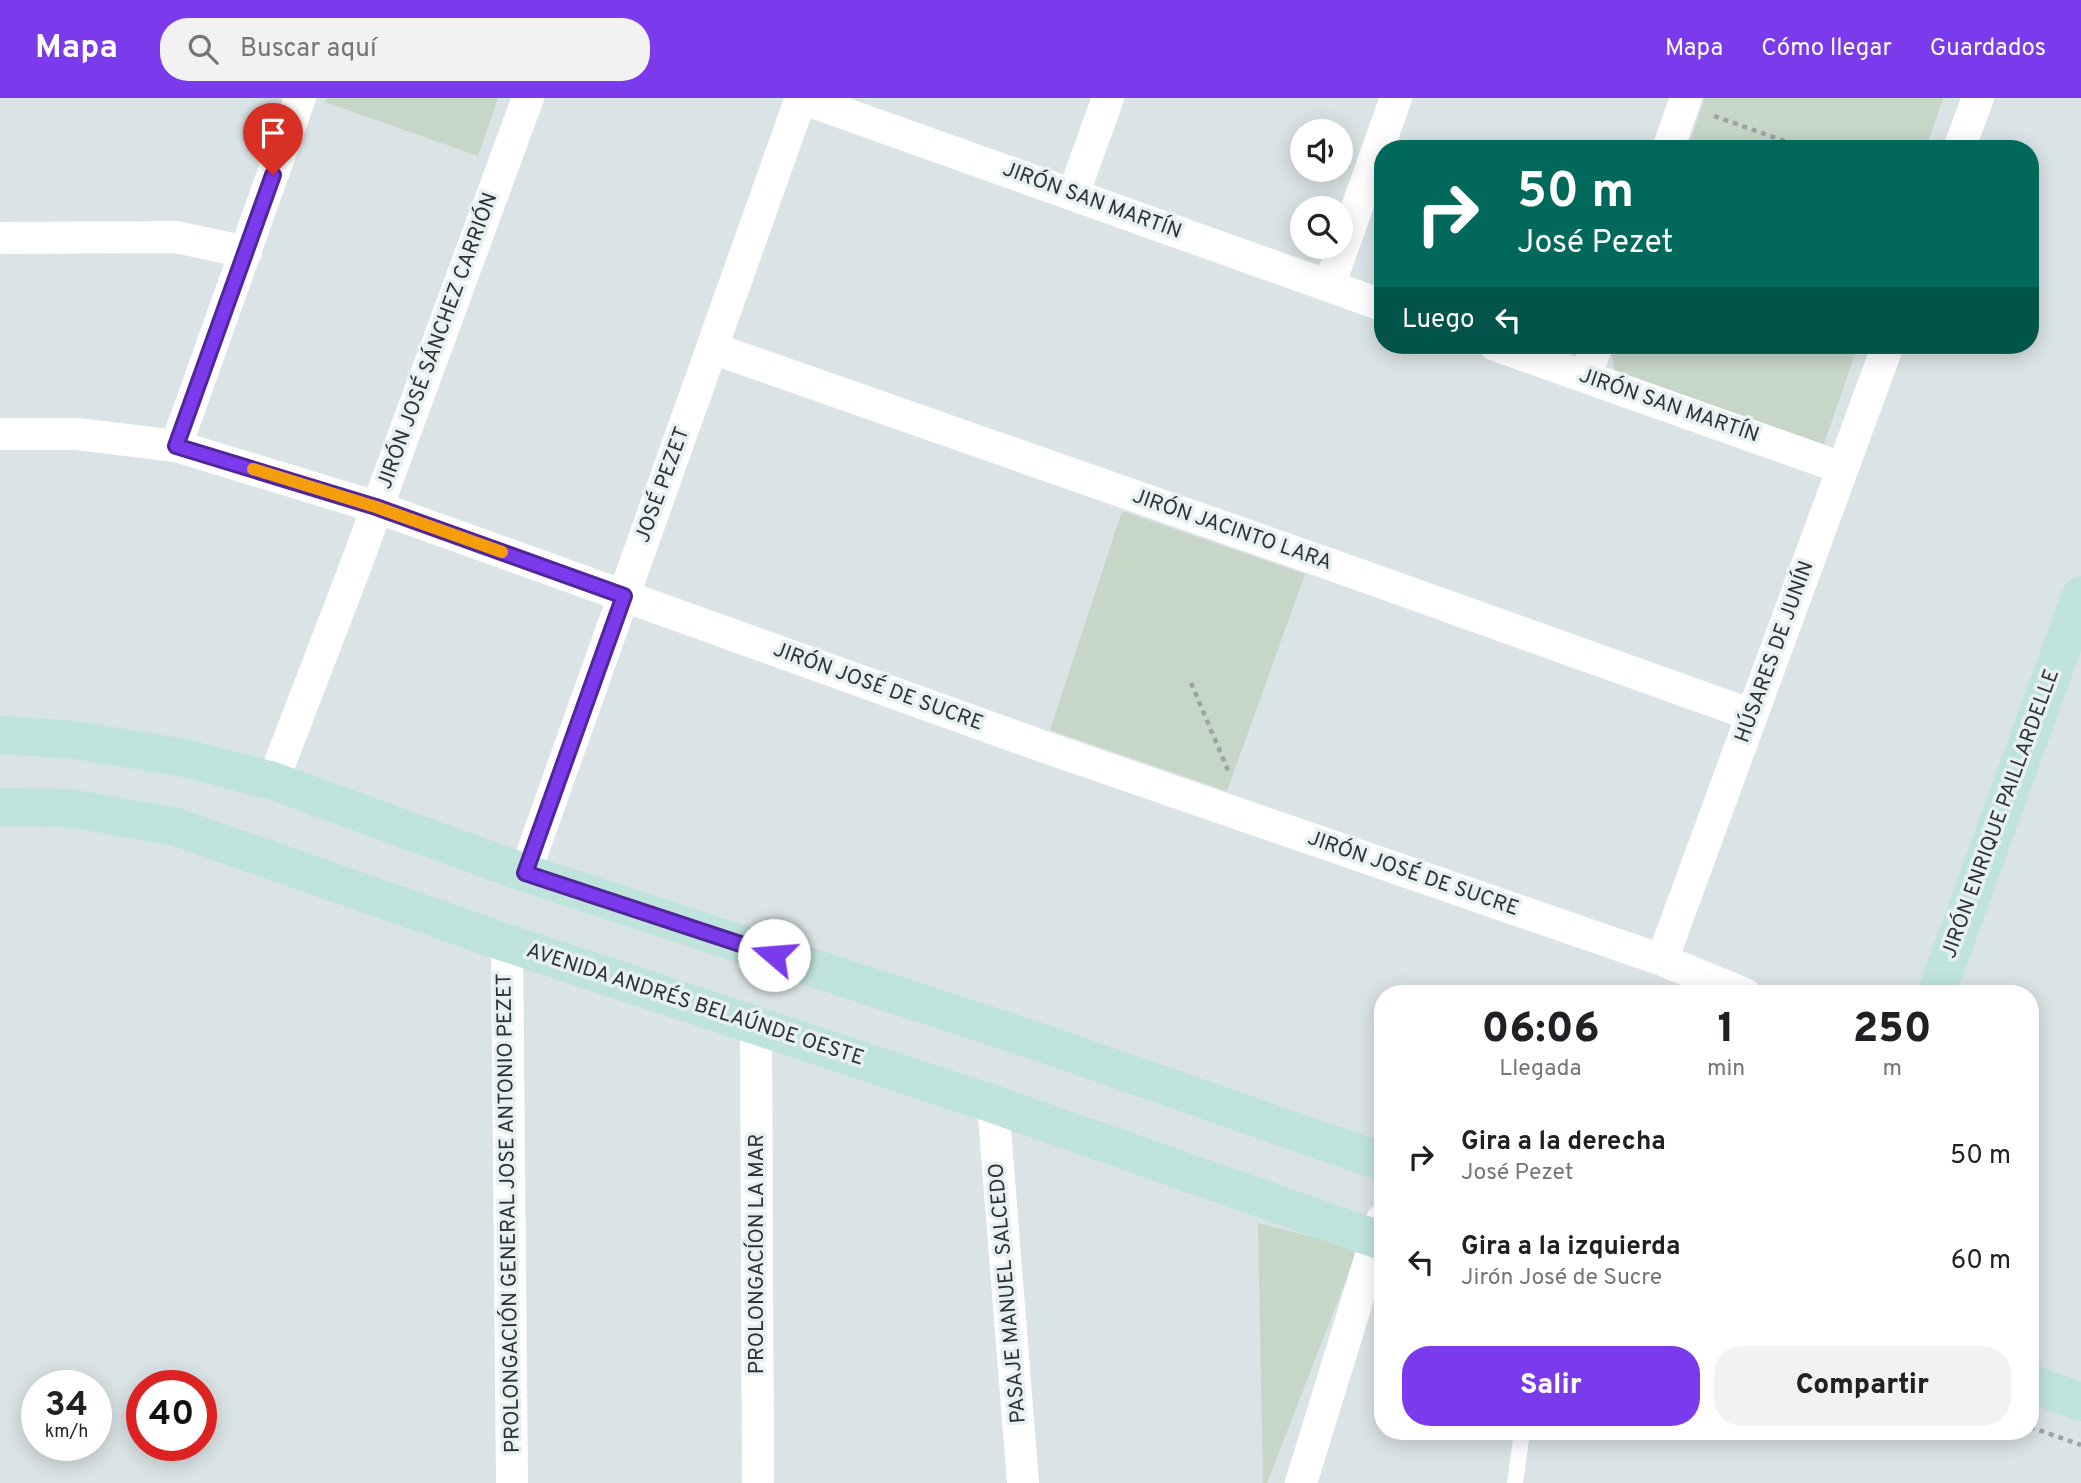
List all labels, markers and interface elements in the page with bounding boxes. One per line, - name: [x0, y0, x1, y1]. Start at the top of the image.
- search box: [160, 18, 650, 81]
- text: Mapa: [35, 28, 118, 70]
- icon: search: [184, 30, 222, 68]
- text: Buscar aquí: [240, 33, 377, 66]
- text: Mapa: [1665, 34, 1723, 64]
- text: Cómo llegar: [1761, 34, 1892, 64]
- text: Guardados: [1930, 34, 2046, 64]
- pin: [243, 103, 303, 175]
- icon: arrive: [254, 114, 292, 152]
- map controls: [1290, 119, 1353, 259]
- button: sound: [1290, 119, 1353, 182]
- street label: JIRÓN SAN MARTÍN: [999, 155, 1186, 246]
- text: 50 m: [1517, 163, 1634, 225]
- icon: right: [1402, 168, 1493, 259]
- street label: JIRÓN JOSÉ SÁNCHEZ CARRIÓN: [371, 189, 504, 493]
- button: search: [1290, 196, 1353, 259]
- text: José Pezet: [1517, 224, 1673, 264]
- icon: left: [1489, 301, 1527, 339]
- text: Luego: [1402, 304, 1475, 337]
- street label: JIRÓN SAN MARTÍN: [1576, 362, 1763, 449]
- street label: JOSÉ PEZET: [629, 423, 696, 547]
- street label: JIRÓN JACINTO LARA: [1129, 482, 1336, 577]
- street label: HÚSARES DE JUNÍN: [1729, 557, 1821, 747]
- street label: JIRÓN JOSÉ DE SUCRE: [769, 635, 987, 738]
- street label: JIRÓN ENRIQUE PAILLARDELLE: [1935, 665, 2066, 962]
- street label: JIRÓN JOSÉ DE SUCRE: [1304, 824, 1523, 923]
- position arrow: [737, 918, 811, 992]
- street label: AVENIDA ANDRÉS BELAÚNDE OESTE: [523, 937, 868, 1072]
- street label: PROLONGACIÓN GENERAL JOSE ANTONIO PEZET: [490, 973, 527, 1453]
- text: 06:06: [1481, 1004, 1600, 1057]
- text: 1: [1718, 1004, 1735, 1057]
- text: 250: [1853, 1004, 1932, 1057]
- text: Llegada: [1499, 1055, 1582, 1084]
- text: min: [1707, 1055, 1745, 1084]
- text: m: [1882, 1055, 1902, 1084]
- text: Gira a la derecha: [1461, 1126, 1666, 1159]
- street label: PROLONGACÍON LA MAR: [743, 1134, 771, 1374]
- icon: right: [1402, 1138, 1440, 1176]
- text: 50 m: [1950, 1140, 2011, 1173]
- text: José Pezet: [1461, 1159, 1573, 1188]
- street label: PASAJE MANUEL SALCEDO: [983, 1162, 1033, 1424]
- text: Gira a la izquierda: [1461, 1231, 1680, 1264]
- icon: left: [1402, 1243, 1440, 1281]
- text: 60 m: [1951, 1245, 2011, 1278]
- text: Jirón José de Sucre: [1461, 1264, 1662, 1293]
- button: Salir: [1402, 1346, 1700, 1426]
- button: Compartir: [1714, 1346, 2011, 1426]
- speed limit sign: 40: [126, 1370, 217, 1461]
- text: 34: [45, 1384, 88, 1428]
- text: km/h: [45, 1421, 88, 1444]

